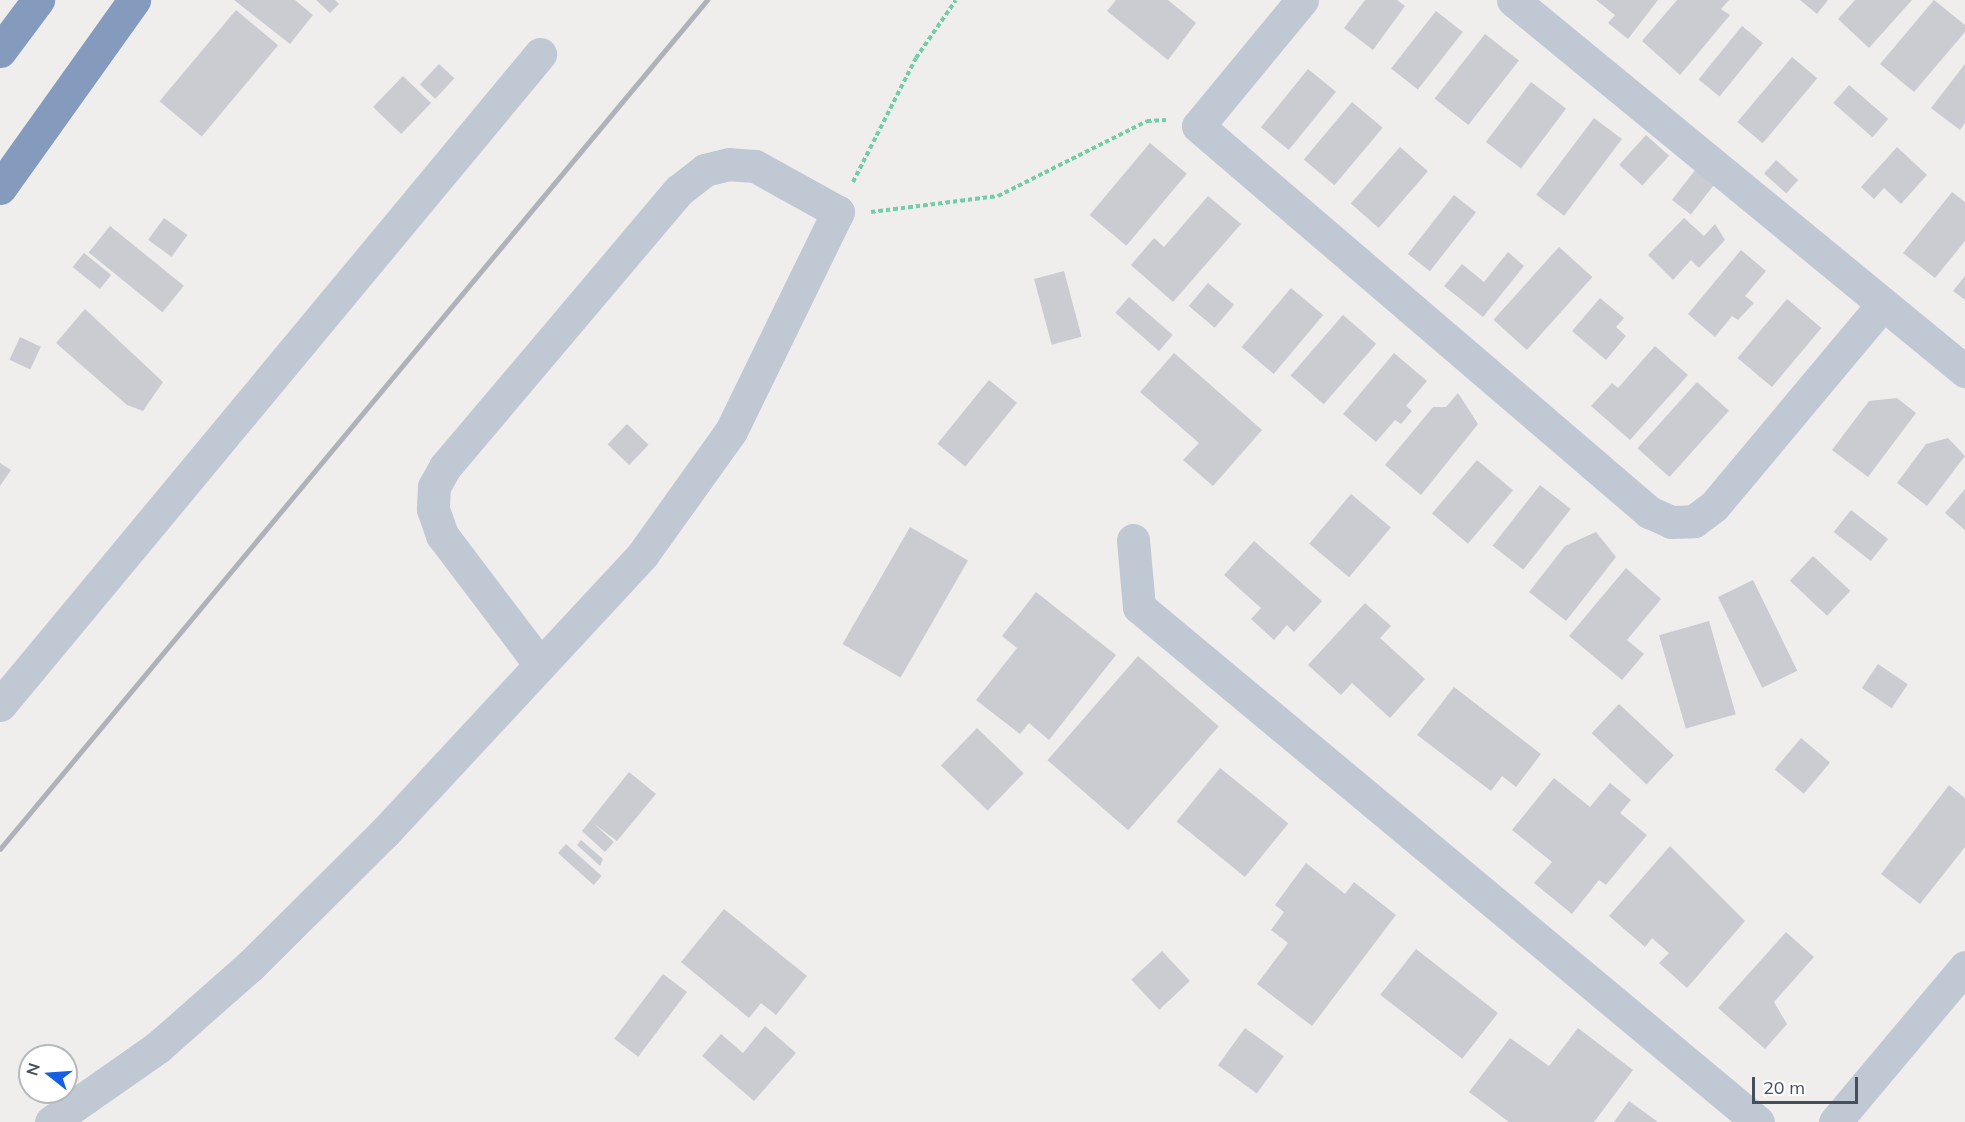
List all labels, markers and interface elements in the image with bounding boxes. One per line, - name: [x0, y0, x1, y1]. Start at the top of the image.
- north arrow: [18, 1044, 78, 1104]
- text: N: [21, 1061, 44, 1078]
- scale bar: [1755, 1065, 1862, 1103]
- text: 20 m: [1763, 1076, 1805, 1099]

